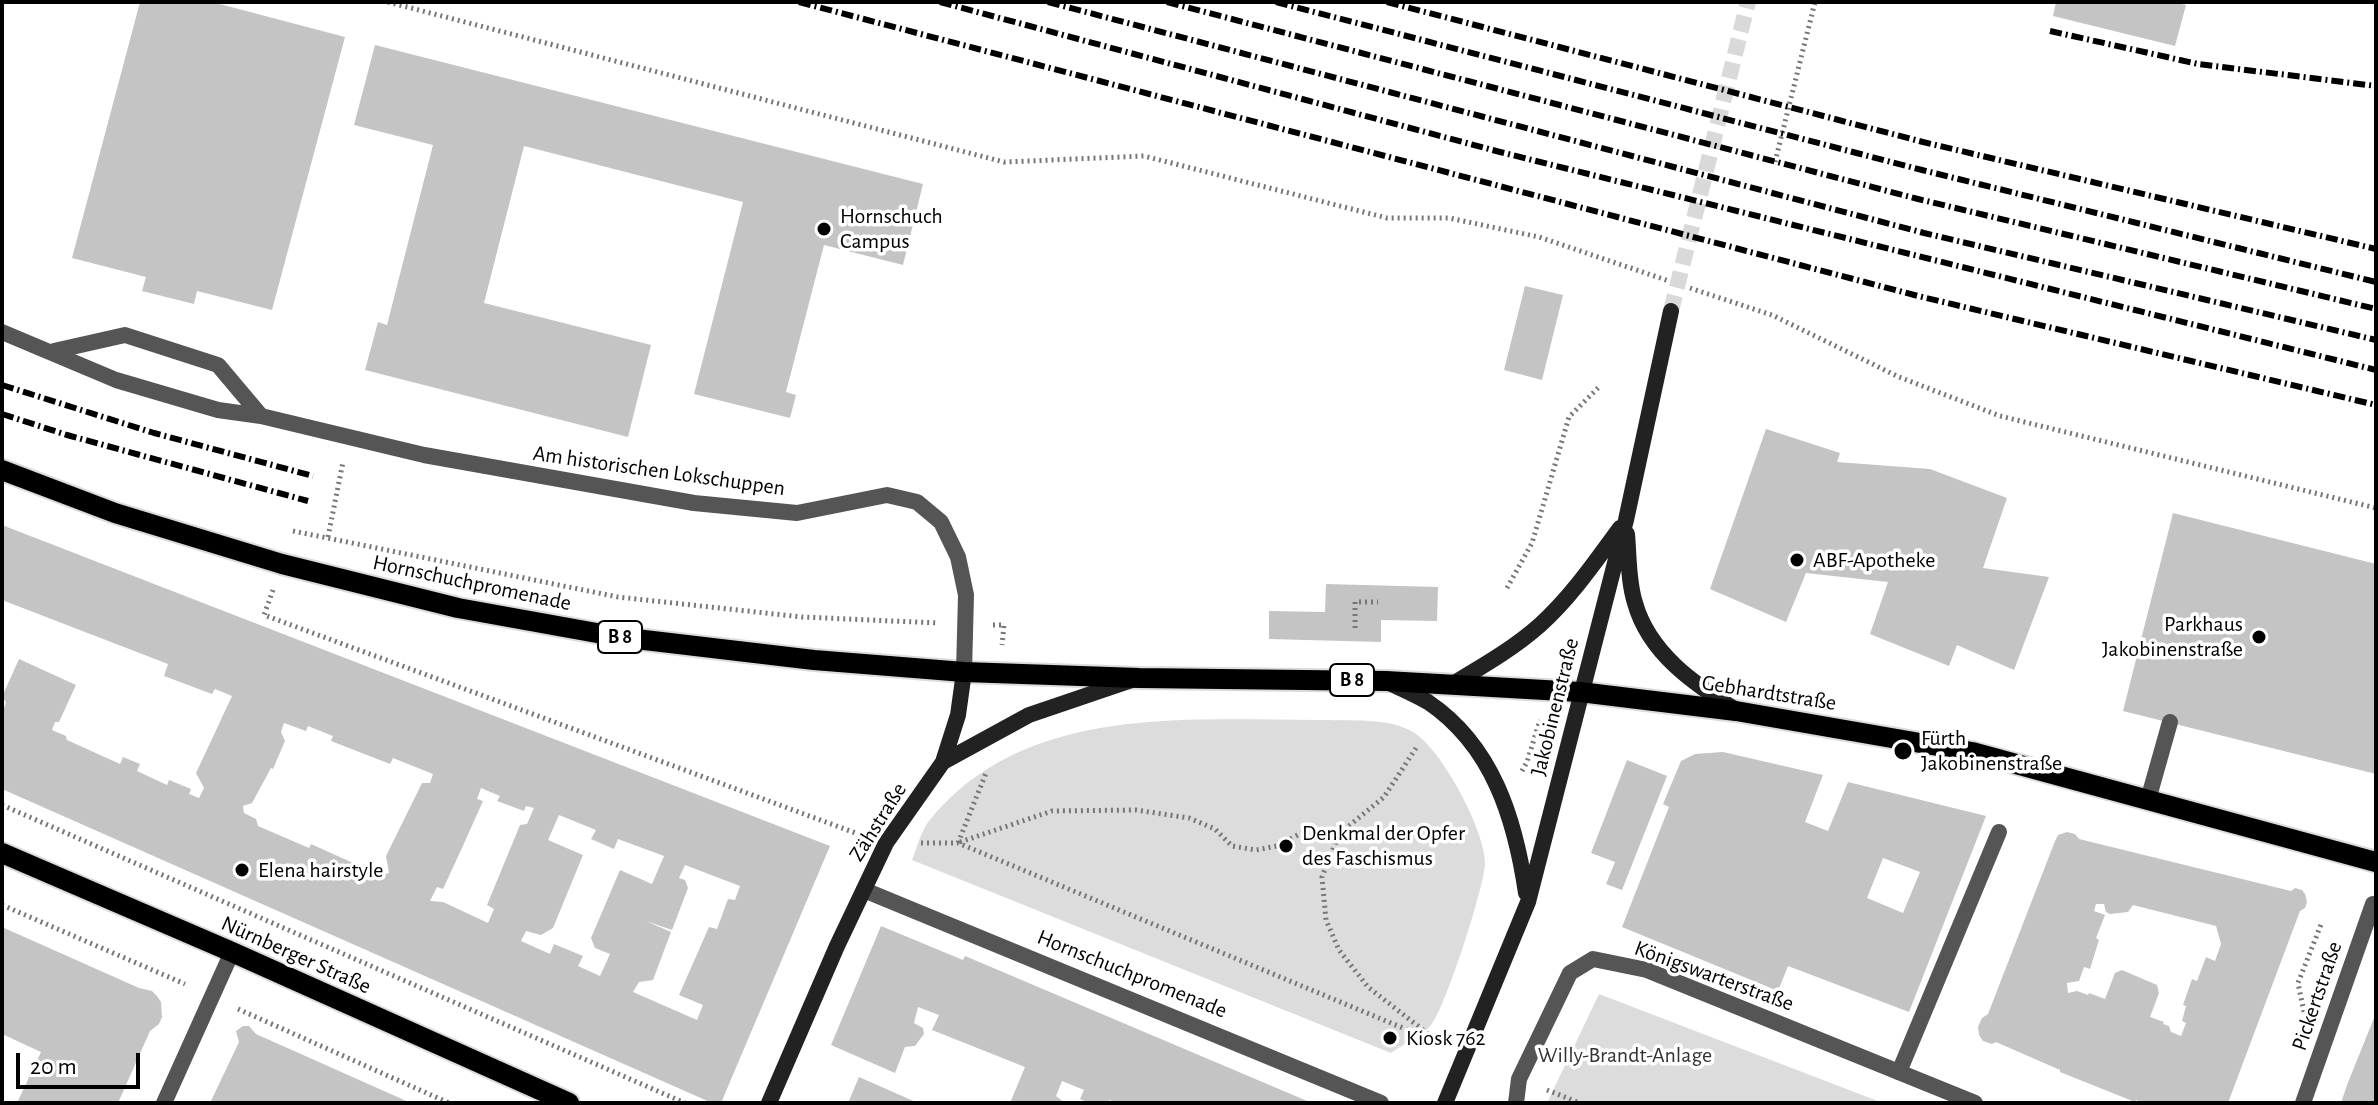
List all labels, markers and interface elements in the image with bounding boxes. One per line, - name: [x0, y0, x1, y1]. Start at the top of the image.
- place label: Hornschuch Campus: [840, 203, 943, 254]
- marker: Hornschuch Campus: [815, 220, 833, 238]
- street label: Am historischen Lokschuppen: [531, 440, 787, 502]
- place label: ABF-Apotheke: [1813, 547, 1935, 573]
- street label: Hornschuchpromenade: [370, 549, 574, 617]
- marker: ABF-Apotheke: [1788, 551, 1806, 569]
- place label: Parkhaus Jakobinenstraße: [2102, 611, 2243, 662]
- road number: B 8: [598, 621, 642, 653]
- marker: Parkhaus Jakobinenstraße: [2250, 628, 2268, 646]
- street label: Jakobinenstraße: [1525, 635, 1585, 779]
- road number: B 8: [1330, 664, 1374, 696]
- street label: Gebhardtstraße: [1700, 669, 1838, 717]
- place label: Fürth Jakobinenstraße: [1921, 725, 2062, 776]
- marker: Fürth Jakobinenstraße: [1892, 740, 1914, 762]
- street label: Zähstraße: [844, 778, 912, 866]
- place label: Denkmal der Opfer des Faschismus: [1302, 820, 1465, 872]
- marker: Denkmal der Opfer des Faschismus: [1277, 837, 1295, 855]
- place label: Elena hairstyle: [258, 857, 383, 883]
- marker: Elena hairstyle: [233, 861, 251, 879]
- street label: Nürnberger Straße: [217, 910, 375, 1000]
- street label: Hornschuchpromenade: [1033, 924, 1231, 1024]
- street label: Königswarterstraße: [1631, 935, 1797, 1017]
- street label: Pickertstraße: [2286, 938, 2348, 1054]
- place label: Kiosk 762: [1406, 1025, 1485, 1051]
- marker: Kiosk 762: [1381, 1029, 1399, 1047]
- scale bar: [20, 1037, 144, 1087]
- park label: Willy-Brandt-Anlage: [1538, 1042, 1712, 1068]
- text: 20 m: [30, 1055, 77, 1079]

